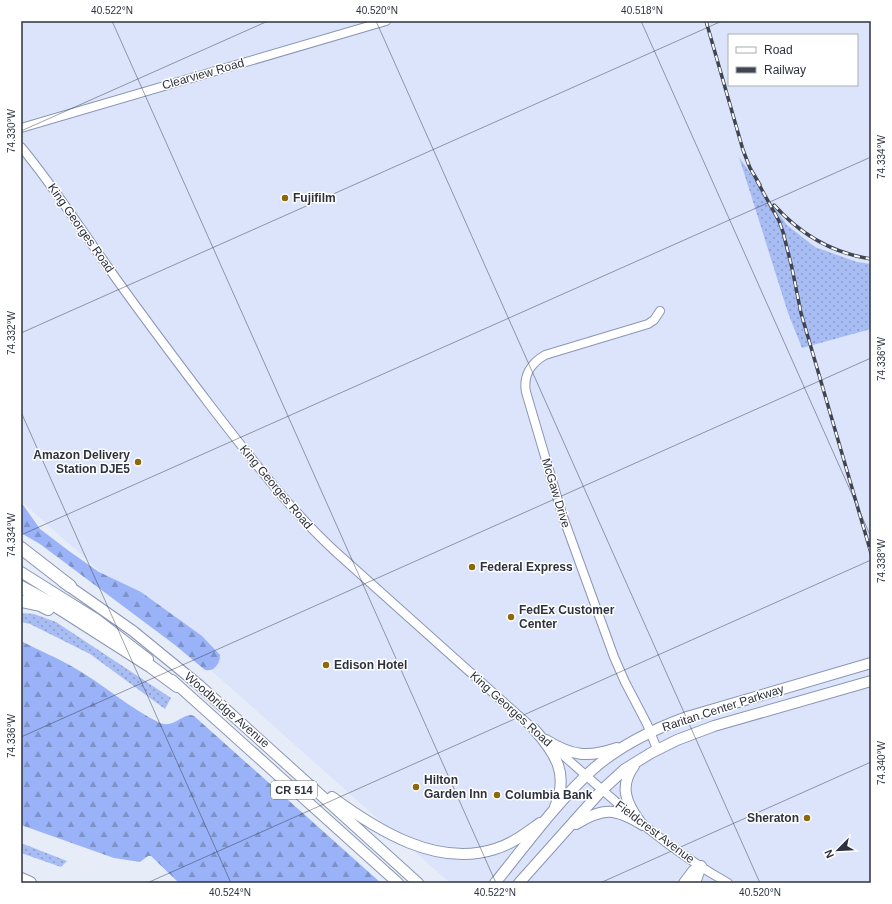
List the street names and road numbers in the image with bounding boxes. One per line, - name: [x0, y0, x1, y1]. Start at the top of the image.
- street label: Clearview Road: [160, 56, 246, 92]
- street label: King Georges Road: [45, 181, 117, 275]
- street label: King Georges Road: [237, 442, 315, 532]
- street label: McGaw Drive: [539, 457, 573, 530]
- street label: Woodbridge Avenue: [182, 669, 272, 751]
- street label: King Georges Road: [467, 669, 555, 749]
- street label: Raritan Center Parkway: [660, 682, 786, 734]
- road number: CR 514: [271, 781, 317, 799]
- street label: Fieldcrest Avenue: [613, 798, 697, 866]

